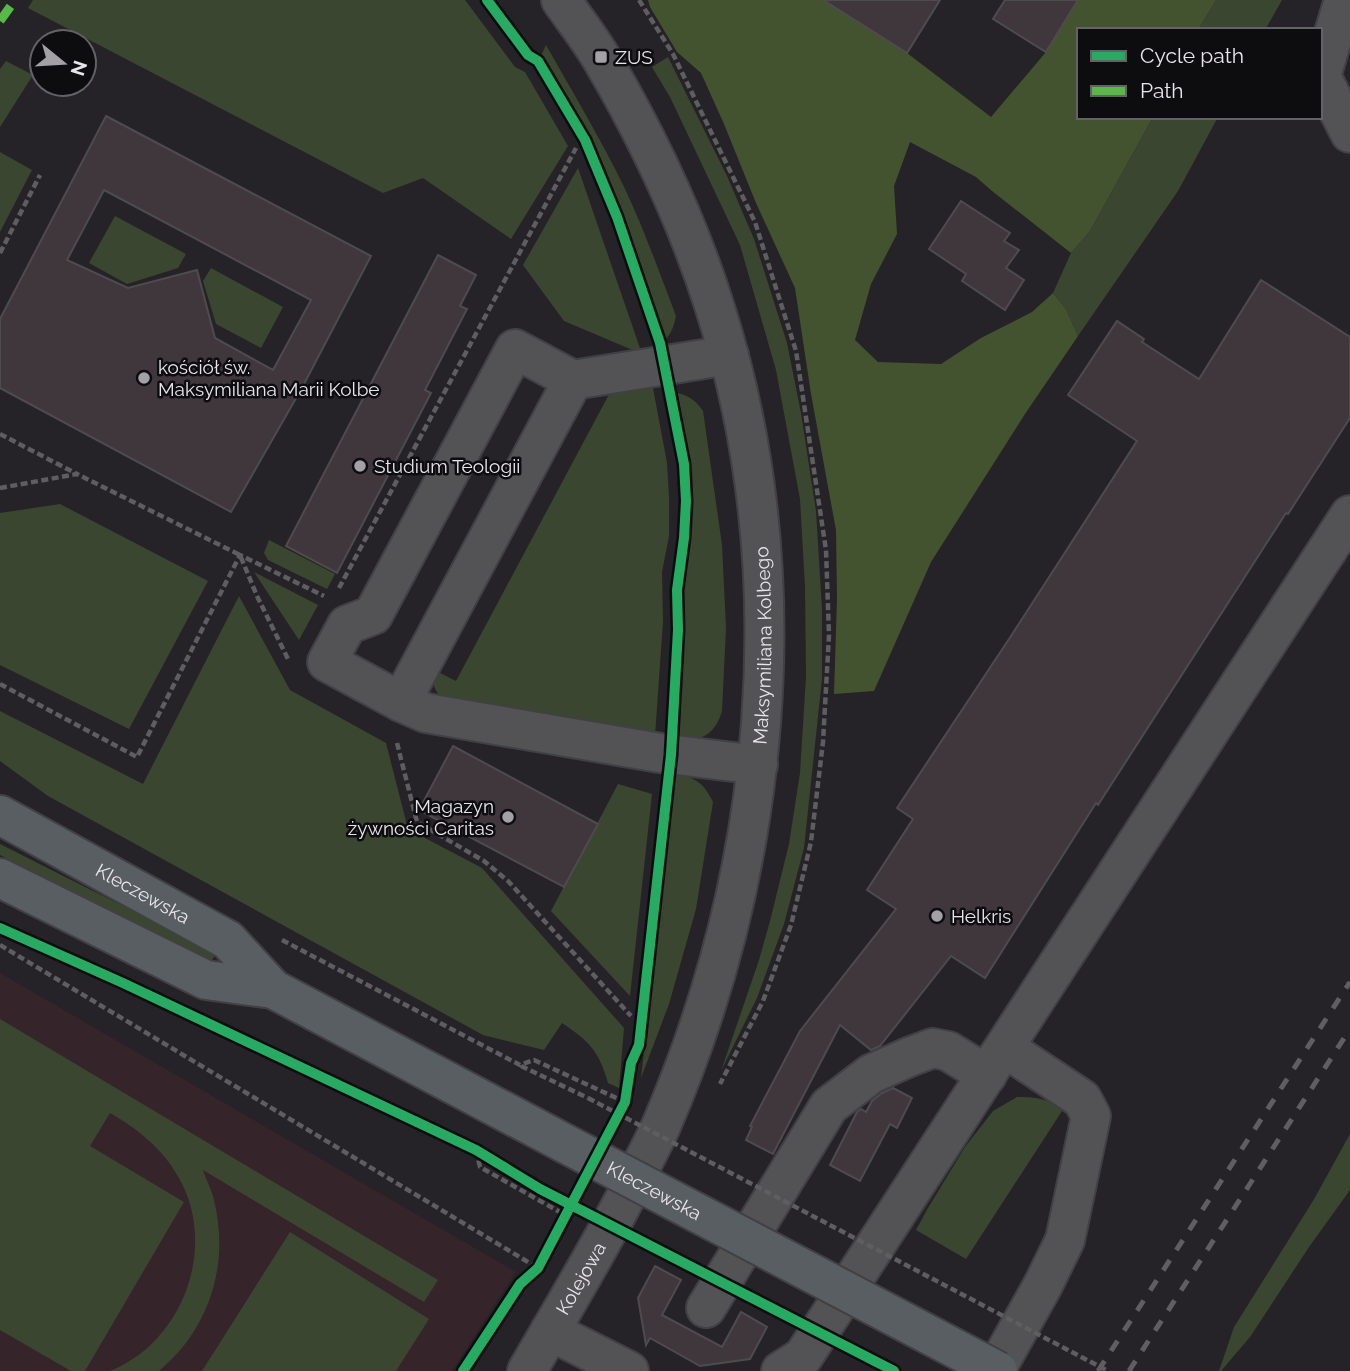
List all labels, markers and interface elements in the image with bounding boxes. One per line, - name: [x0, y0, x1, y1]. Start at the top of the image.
- north arrow: [28, 28, 98, 98]
- legend: [1077, 28, 1322, 119]
- text: Cycle path: [1140, 43, 1244, 68]
- place label: ZUS: [615, 46, 653, 68]
- marker: ZUS: [593, 49, 609, 65]
- text: N: [66, 58, 92, 79]
- text: Path: [1140, 78, 1184, 103]
- place label: kościół św. Maksymiliana Marii Kolbe: [158, 356, 380, 400]
- marker: kościół św. Maksymiliana Marii Kolbe: [136, 370, 152, 386]
- place label: Studium Teologii: [374, 455, 520, 477]
- marker: Studium Teologii: [352, 458, 368, 474]
- street label: Maksymiliana Kolbego: [748, 546, 775, 745]
- place label: Magazyn żywności Caritas: [348, 795, 494, 839]
- marker: Magazyn żywności Caritas: [500, 809, 516, 825]
- street label: Kleczewska: [92, 859, 194, 928]
- place label: Helkris: [951, 905, 1011, 927]
- marker: Helkris: [929, 908, 945, 924]
- street label: Kleczewska: [603, 1157, 705, 1224]
- street label: Kolejowa: [551, 1238, 610, 1319]

